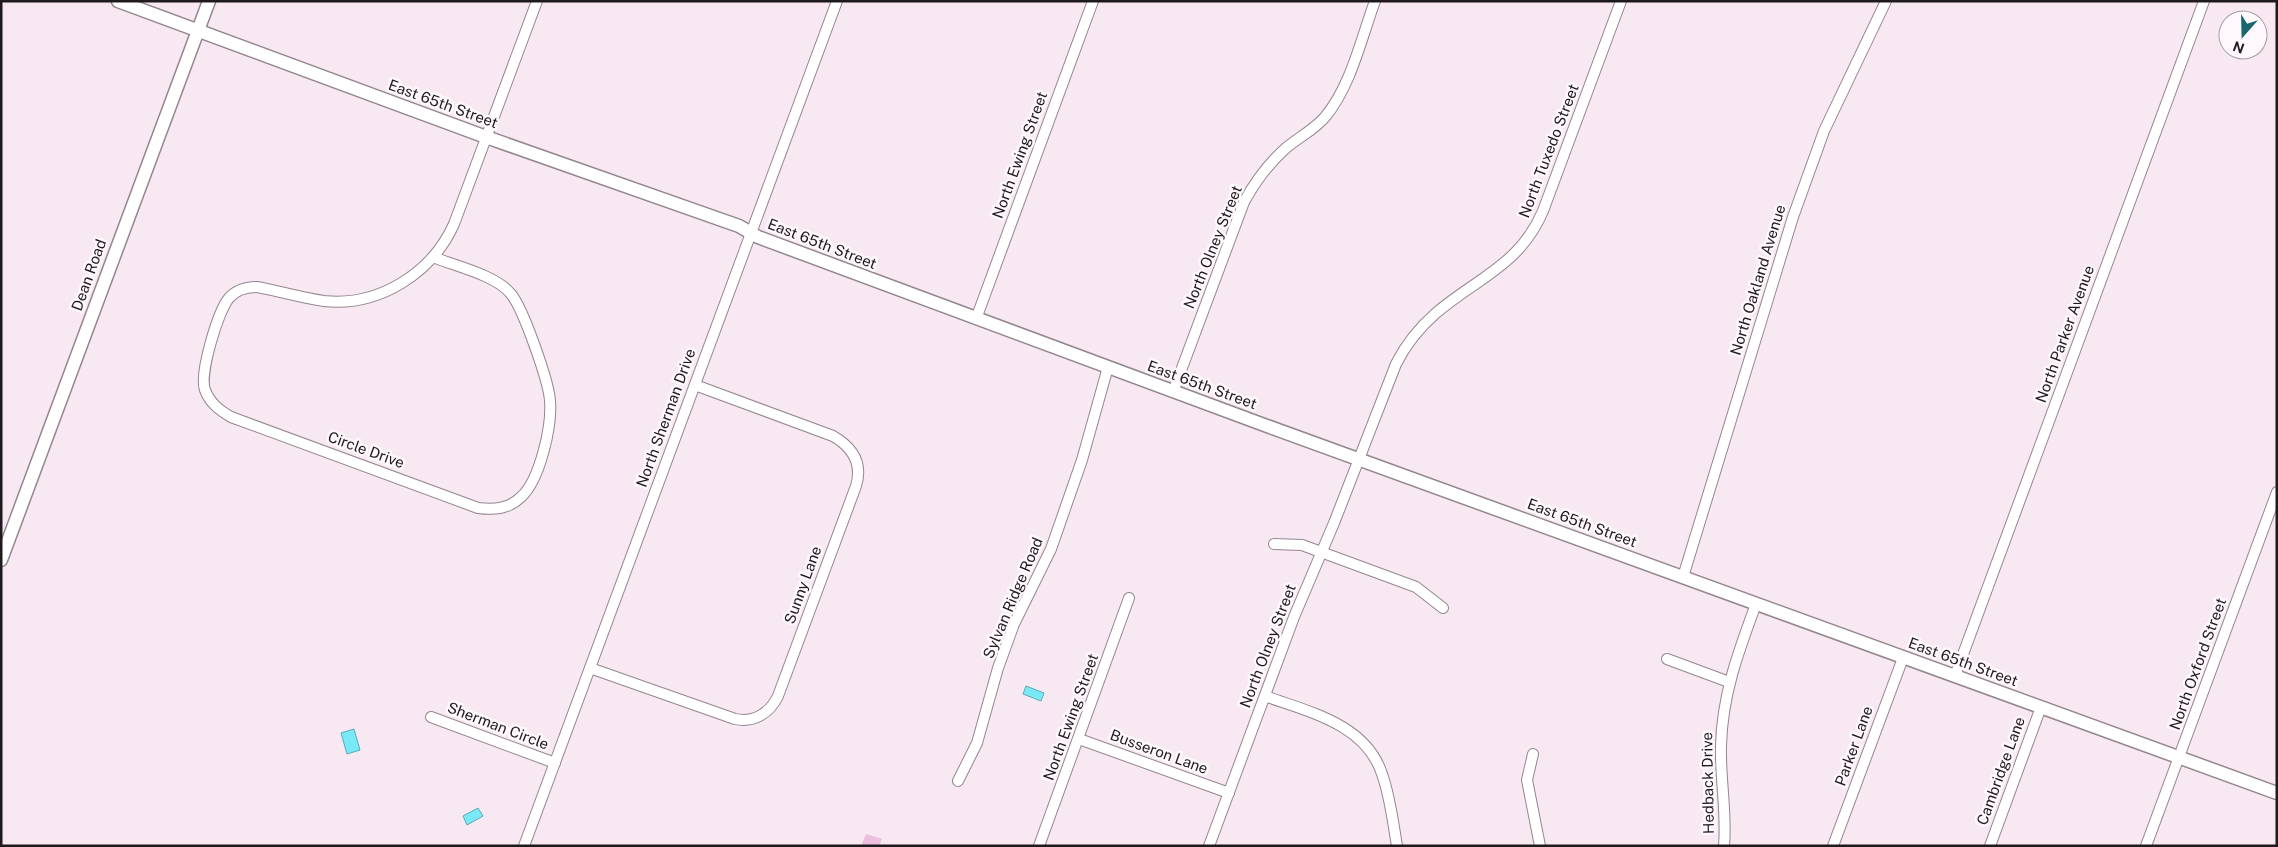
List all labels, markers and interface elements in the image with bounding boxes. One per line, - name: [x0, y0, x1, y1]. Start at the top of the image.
- north arrow: [2218, 10, 2268, 60]
- text: N: [2231, 38, 2246, 57]
- street label: East 65th Street: [386, 76, 500, 131]
- street label: North Tuxedo Street: [1515, 81, 1582, 220]
- street label: North Ewing Street: [989, 89, 1050, 220]
- street label: North Olney Street: [1180, 183, 1245, 311]
- street label: North Oakland Avenue: [1727, 203, 1789, 357]
- street label: East 65th Street: [765, 215, 879, 272]
- street label: Dean Road: [68, 237, 109, 313]
- street label: North Parker Avenue: [2032, 263, 2097, 405]
- street label: North Sherman Drive: [633, 346, 698, 489]
- street label: East 65th Street: [1145, 357, 1259, 412]
- street label: Circle Drive: [326, 428, 407, 471]
- street label: East 65th Street: [1525, 495, 1639, 550]
- street label: Sylvan Ridge Road: [979, 535, 1046, 661]
- street label: Sunny Lane: [781, 544, 824, 626]
- street label: North Olney Street: [1236, 581, 1299, 710]
- street label: North Oxford Street: [2166, 595, 2229, 732]
- street label: East 65th Street: [1906, 634, 2020, 689]
- street label: North Ewing Street: [1040, 651, 1101, 782]
- street label: Sherman Circle: [445, 698, 551, 753]
- street label: Parker Lane: [1831, 704, 1876, 788]
- street label: Cambridge Lane: [1973, 714, 2028, 827]
- street label: Busseron Lane: [1108, 726, 1210, 777]
- street label: Hedback Drive: [1698, 732, 1717, 834]

